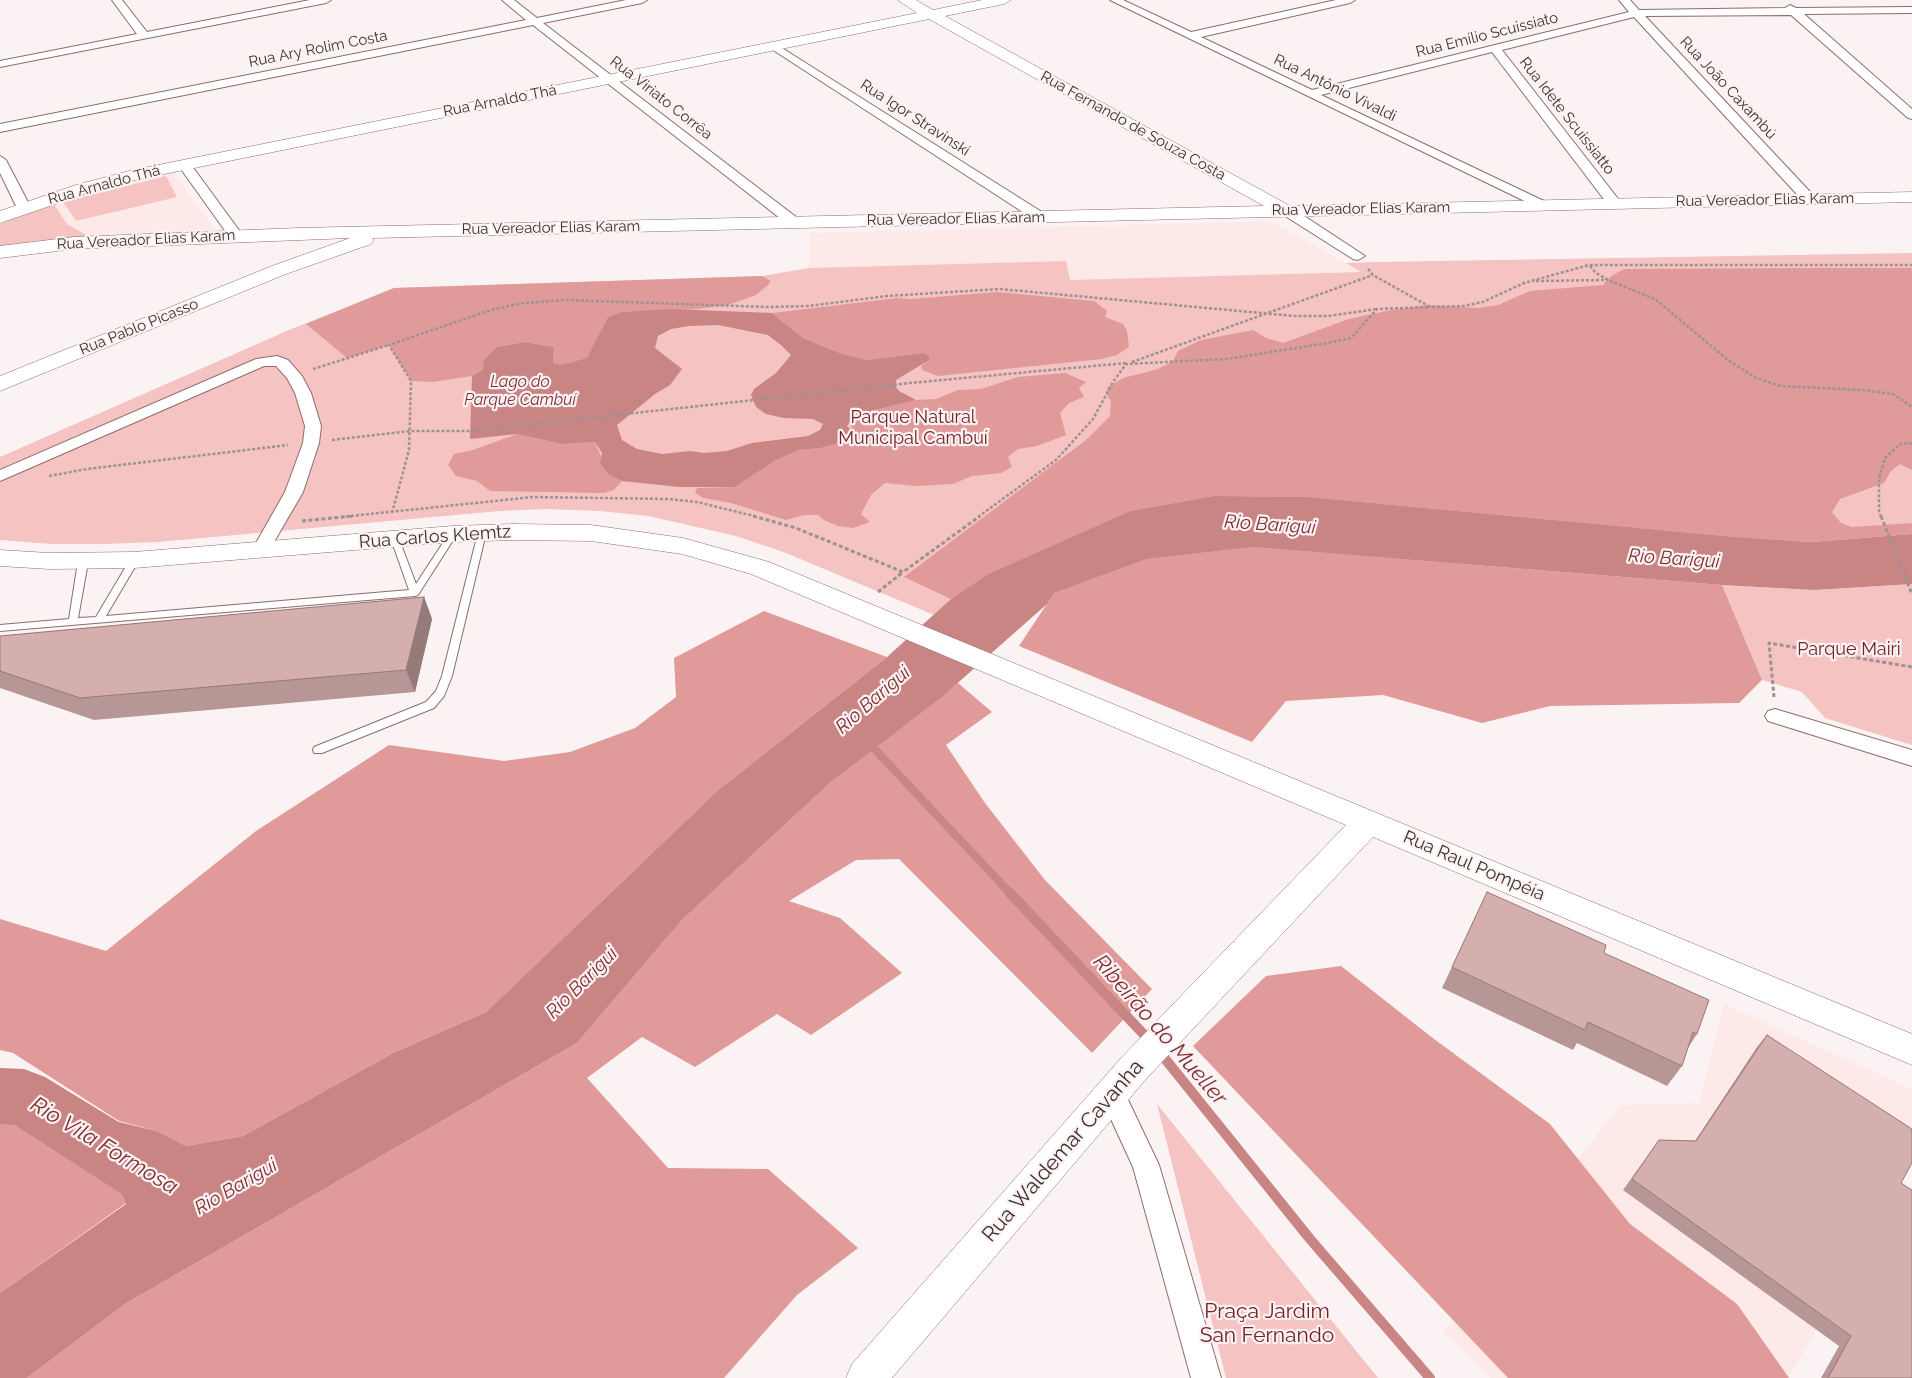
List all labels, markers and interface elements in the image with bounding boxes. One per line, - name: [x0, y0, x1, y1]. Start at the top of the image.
- street label: Rua Emílio Scuissiato: [1414, 9, 1560, 61]
- street label: Rua Ary Rolim Costa: [247, 27, 389, 71]
- street label: Rua João Caxambú: [1676, 33, 1780, 143]
- street label: Rua Antônio Vivaldi: [1271, 51, 1399, 125]
- street label: Rua Viriato Corrêa: [606, 52, 716, 144]
- street label: Rua Idete Scuissiatto: [1516, 54, 1618, 178]
- street label: Rua Fernando de Souza Costa: [1037, 68, 1229, 184]
- street label: Rua Igor Stravinski: [857, 76, 973, 160]
- street label: Rua Arnaldo Thá: [442, 81, 558, 121]
- street label: Rua Arnaldo Thá: [46, 161, 162, 209]
- street label: Rua Vereador Elias Karam: [1676, 189, 1854, 211]
- street label: Rua Vereador Elias Karam: [1272, 198, 1450, 220]
- street label: Rua Vereador Elias Karam: [867, 208, 1045, 230]
- street label: Rua Vereador Elias Karam: [462, 217, 640, 239]
- street label: Rua Vereador Elias Karam: [56, 226, 236, 254]
- street label: Rua Pablo Picasso: [77, 295, 201, 359]
- water label: Lago do Parque Cambuí: [464, 372, 576, 410]
- park label: Parque Natural Municipal Cambuí: [838, 407, 988, 449]
- water label: Rio Barigui: [1223, 510, 1317, 540]
- street label: Rua Carlos Klemtz: [358, 521, 512, 553]
- water label: Rio Barigui: [1627, 544, 1721, 574]
- park label: Parque Mairi: [1797, 639, 1901, 661]
- water label: Rio Barigui: [831, 661, 915, 739]
- street label: Rua Raul Pompéia: [1400, 826, 1548, 906]
- water label: Rio Barigui: [542, 943, 622, 1023]
- water label: Ribeirão do Mueller: [1087, 949, 1233, 1111]
- street label: Rua Waldemar Cavanha: [977, 1055, 1149, 1247]
- water label: Rio Vila Formosa: [26, 1092, 182, 1200]
- water label: Rio Barigui: [191, 1154, 281, 1220]
- park label: Praça Jardim San Fernando: [1200, 1299, 1334, 1349]

